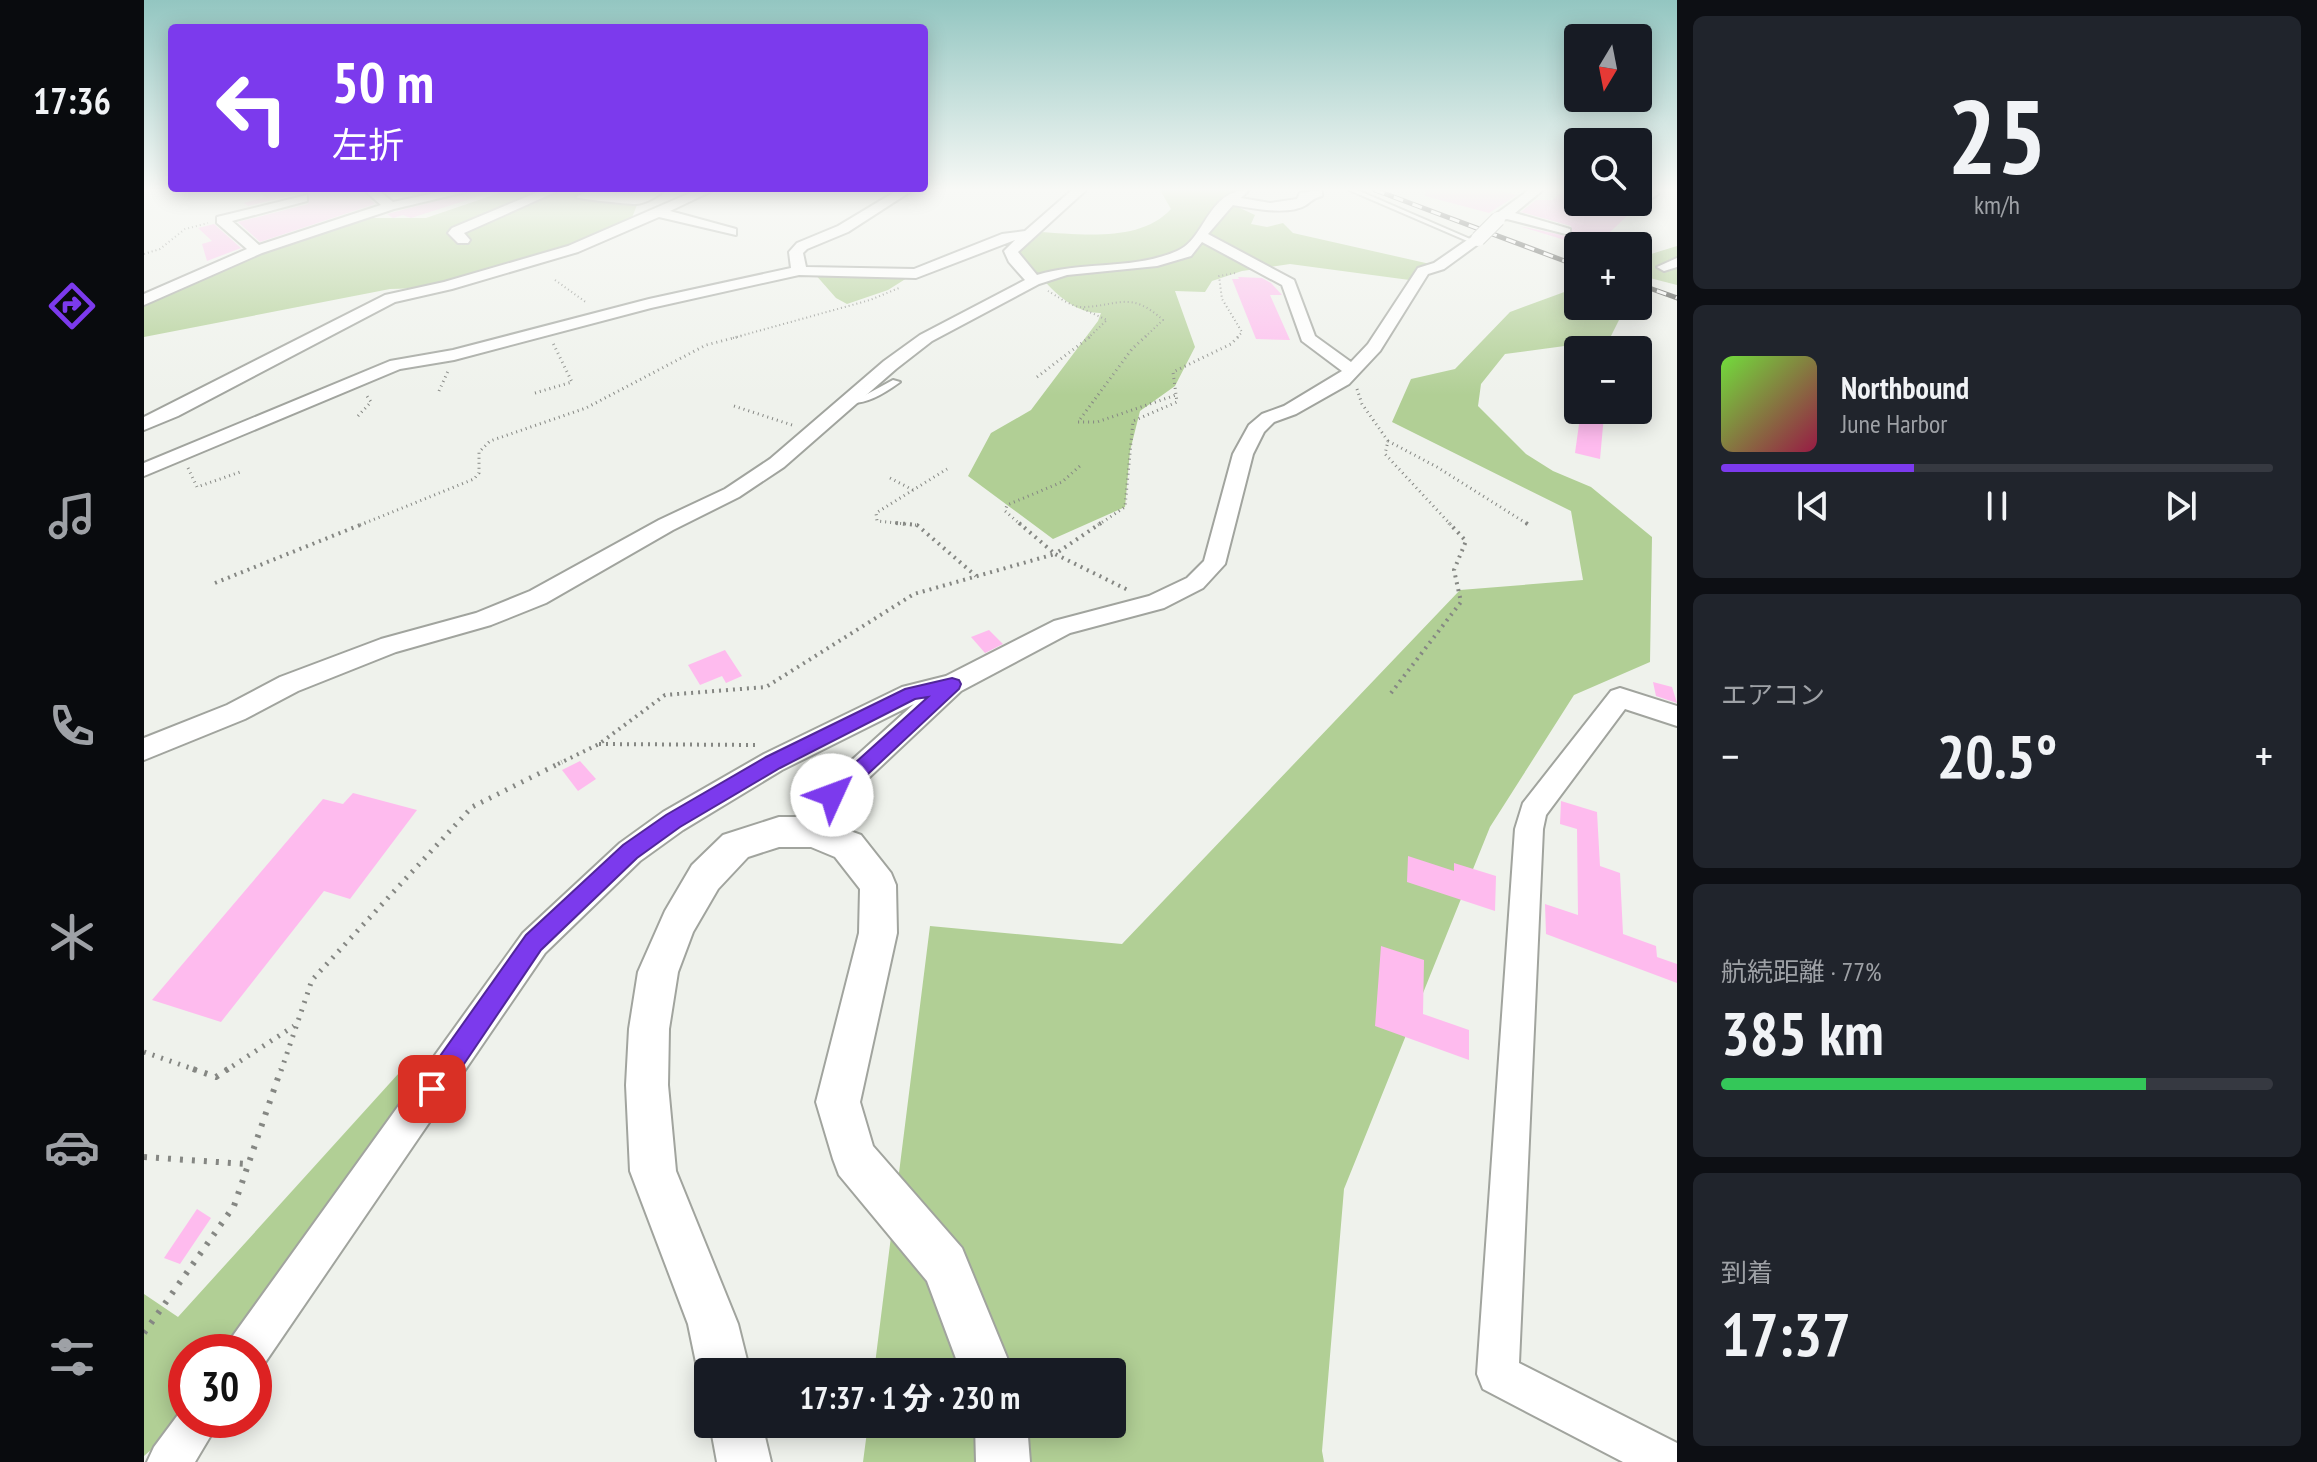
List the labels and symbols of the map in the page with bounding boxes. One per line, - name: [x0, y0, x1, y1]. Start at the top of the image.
- north arrow: [1564, 24, 1652, 112]
- position arrow: [790, 753, 874, 837]
- pin: [398, 1055, 466, 1123]
- speed limit sign: 30: [168, 1334, 272, 1438]

